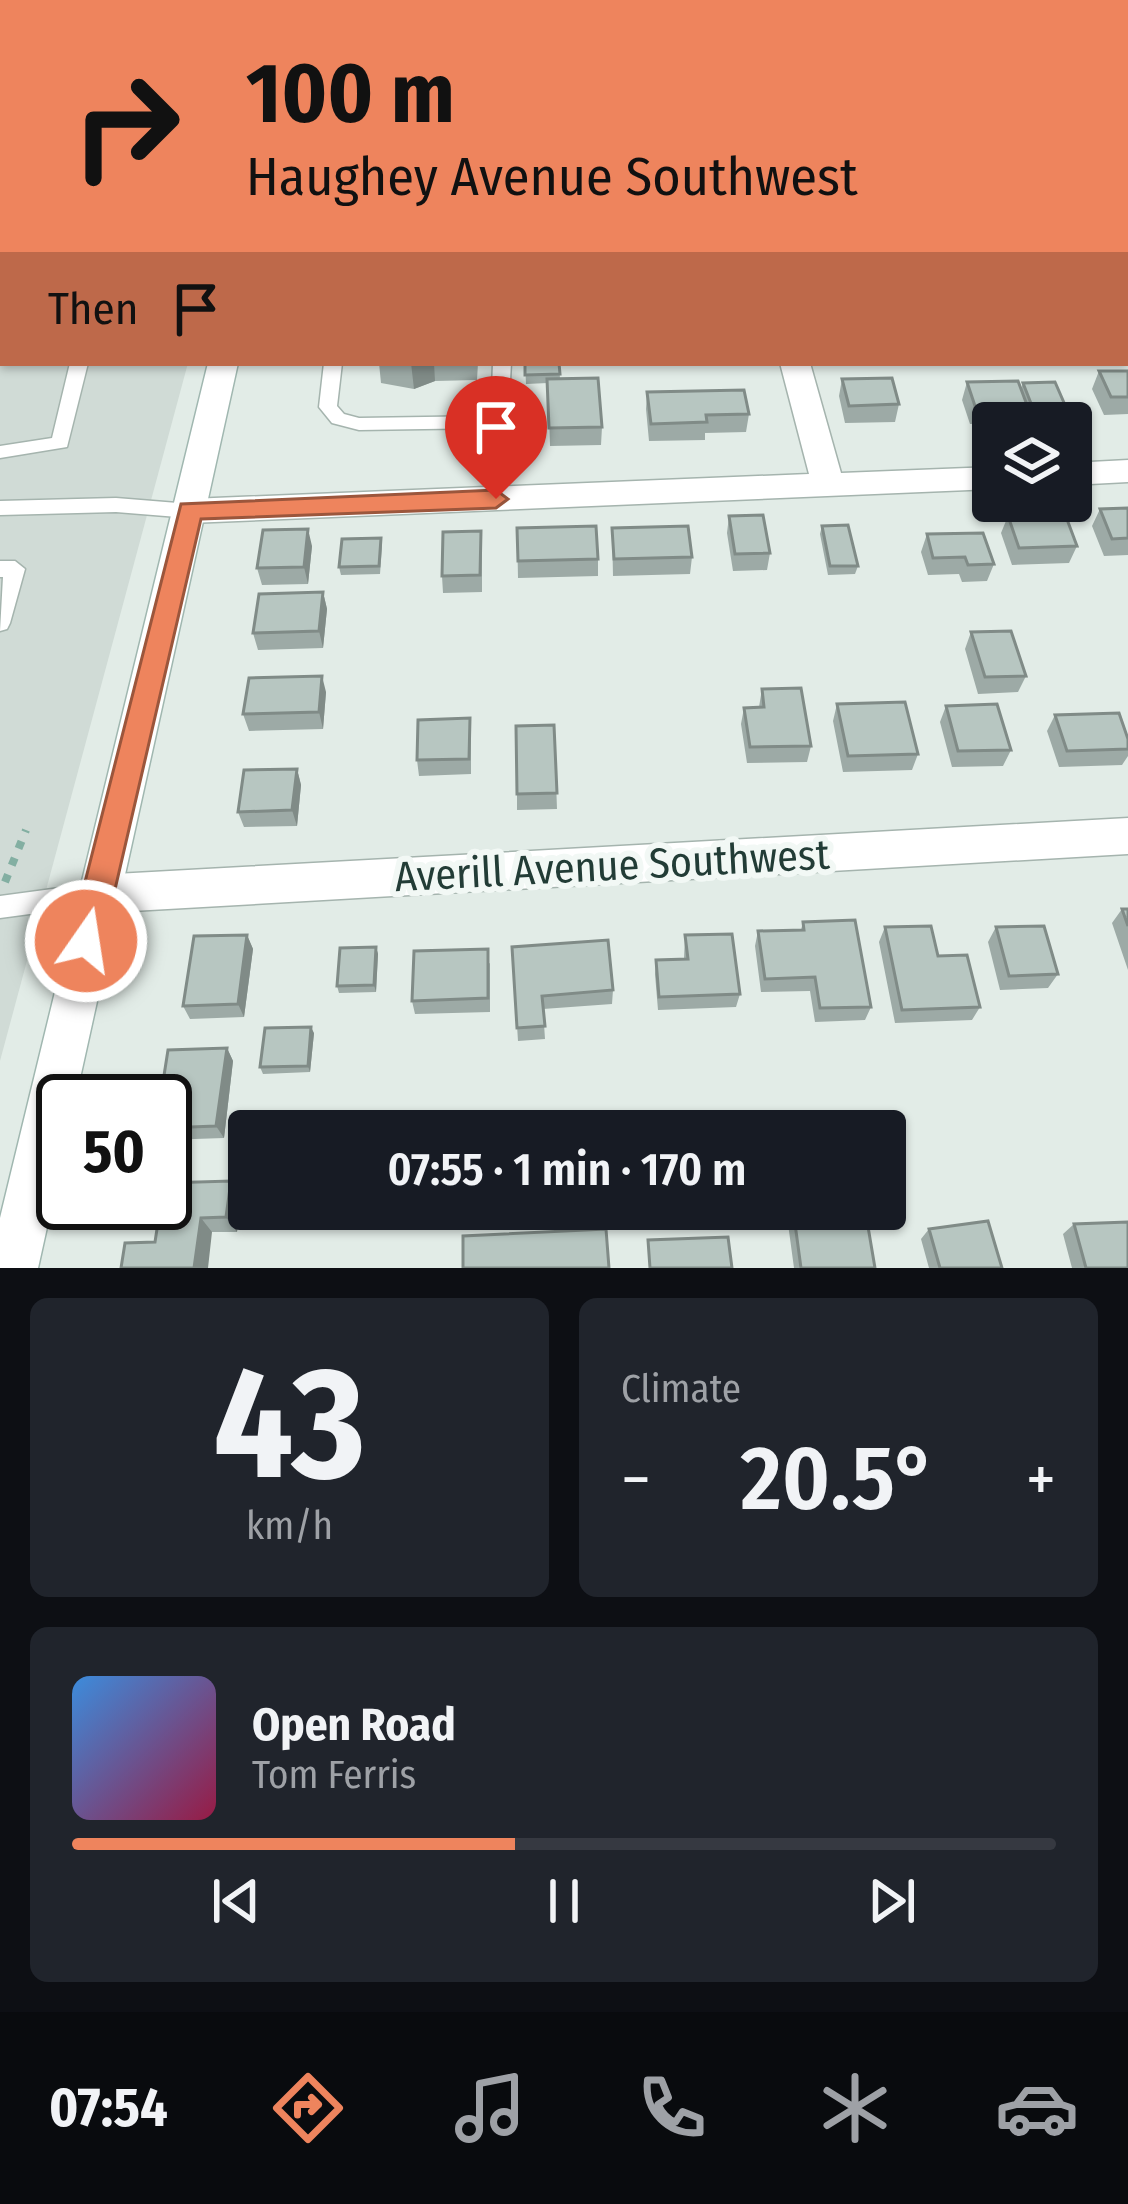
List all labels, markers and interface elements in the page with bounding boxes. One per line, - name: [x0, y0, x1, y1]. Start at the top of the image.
- text: 100 m: [246, 43, 455, 144]
- icon: right: [48, 48, 204, 204]
- text: Haughey Avenue Southwest: [246, 145, 858, 209]
- icon: arrive: [163, 276, 229, 342]
- text: Then: [48, 282, 139, 336]
- pin: [445, 376, 547, 499]
- icon: arrive: [463, 394, 529, 460]
- map controls: [972, 402, 1092, 522]
- button: layers: [972, 402, 1092, 522]
- street label: Averill Avenue Southwest: [393, 830, 831, 902]
- position arrow: [23, 878, 149, 1004]
- speed limit sign: 50: [36, 1074, 192, 1230]
- text: 07:55 · 1 min · 170 m: [388, 1143, 746, 1197]
- text: 43: [213, 1331, 366, 1518]
- text: Climate: [621, 1366, 741, 1412]
- text: 20.5°: [740, 1425, 936, 1533]
- text: −: [621, 1440, 651, 1519]
- text: +: [1026, 1440, 1056, 1519]
- text: km/h: [246, 1503, 333, 1549]
- text: Open Road: [252, 1698, 456, 1752]
- text: Tom Ferris: [252, 1752, 416, 1798]
- icon: previous: [203, 1868, 269, 1934]
- icon: pause: [531, 1868, 597, 1934]
- icon: next: [859, 1868, 925, 1934]
- icon: directions: [266, 2066, 350, 2150]
- icon: music: [448, 2066, 532, 2150]
- icon: phone: [630, 2066, 714, 2150]
- icon: climate: [813, 2066, 897, 2150]
- icon: car: [995, 2066, 1079, 2150]
- text: 07:54: [49, 2076, 168, 2140]

